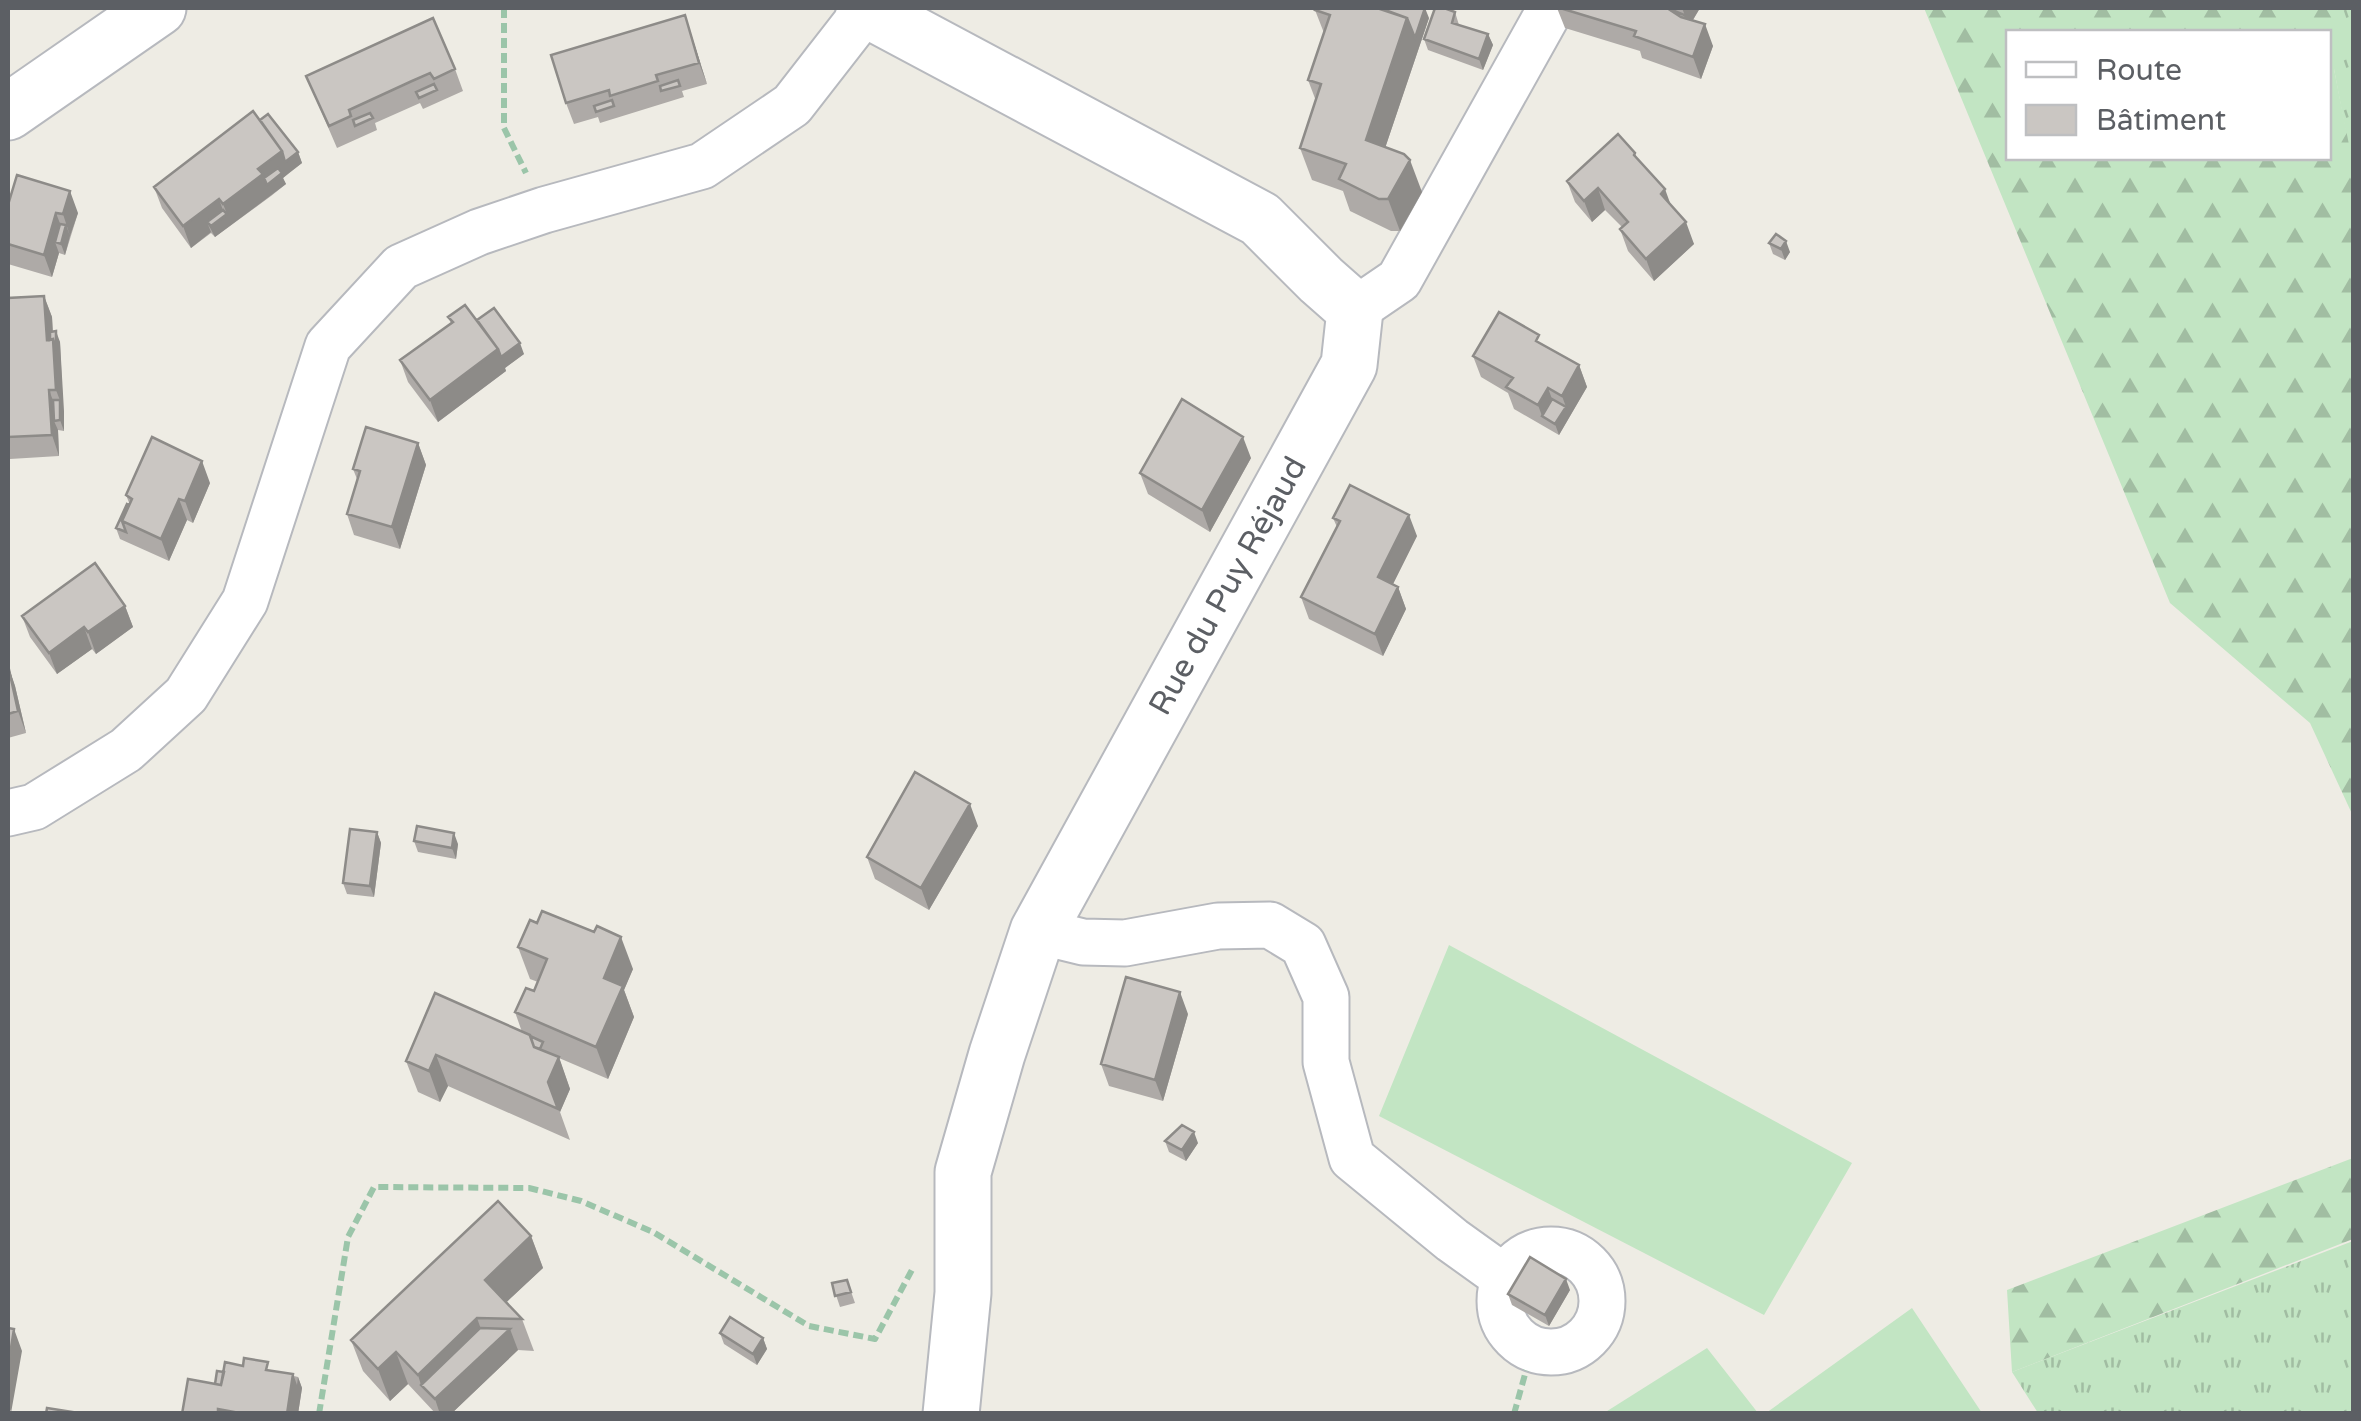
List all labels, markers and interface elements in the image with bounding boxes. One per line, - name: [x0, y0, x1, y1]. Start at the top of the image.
- legend: [2006, 30, 2331, 160]
- text: Route: [2096, 52, 2182, 89]
- text: Bâtiment: [2096, 102, 2226, 139]
- street label: Rue du Puy Réjaud: [1141, 450, 1315, 722]

